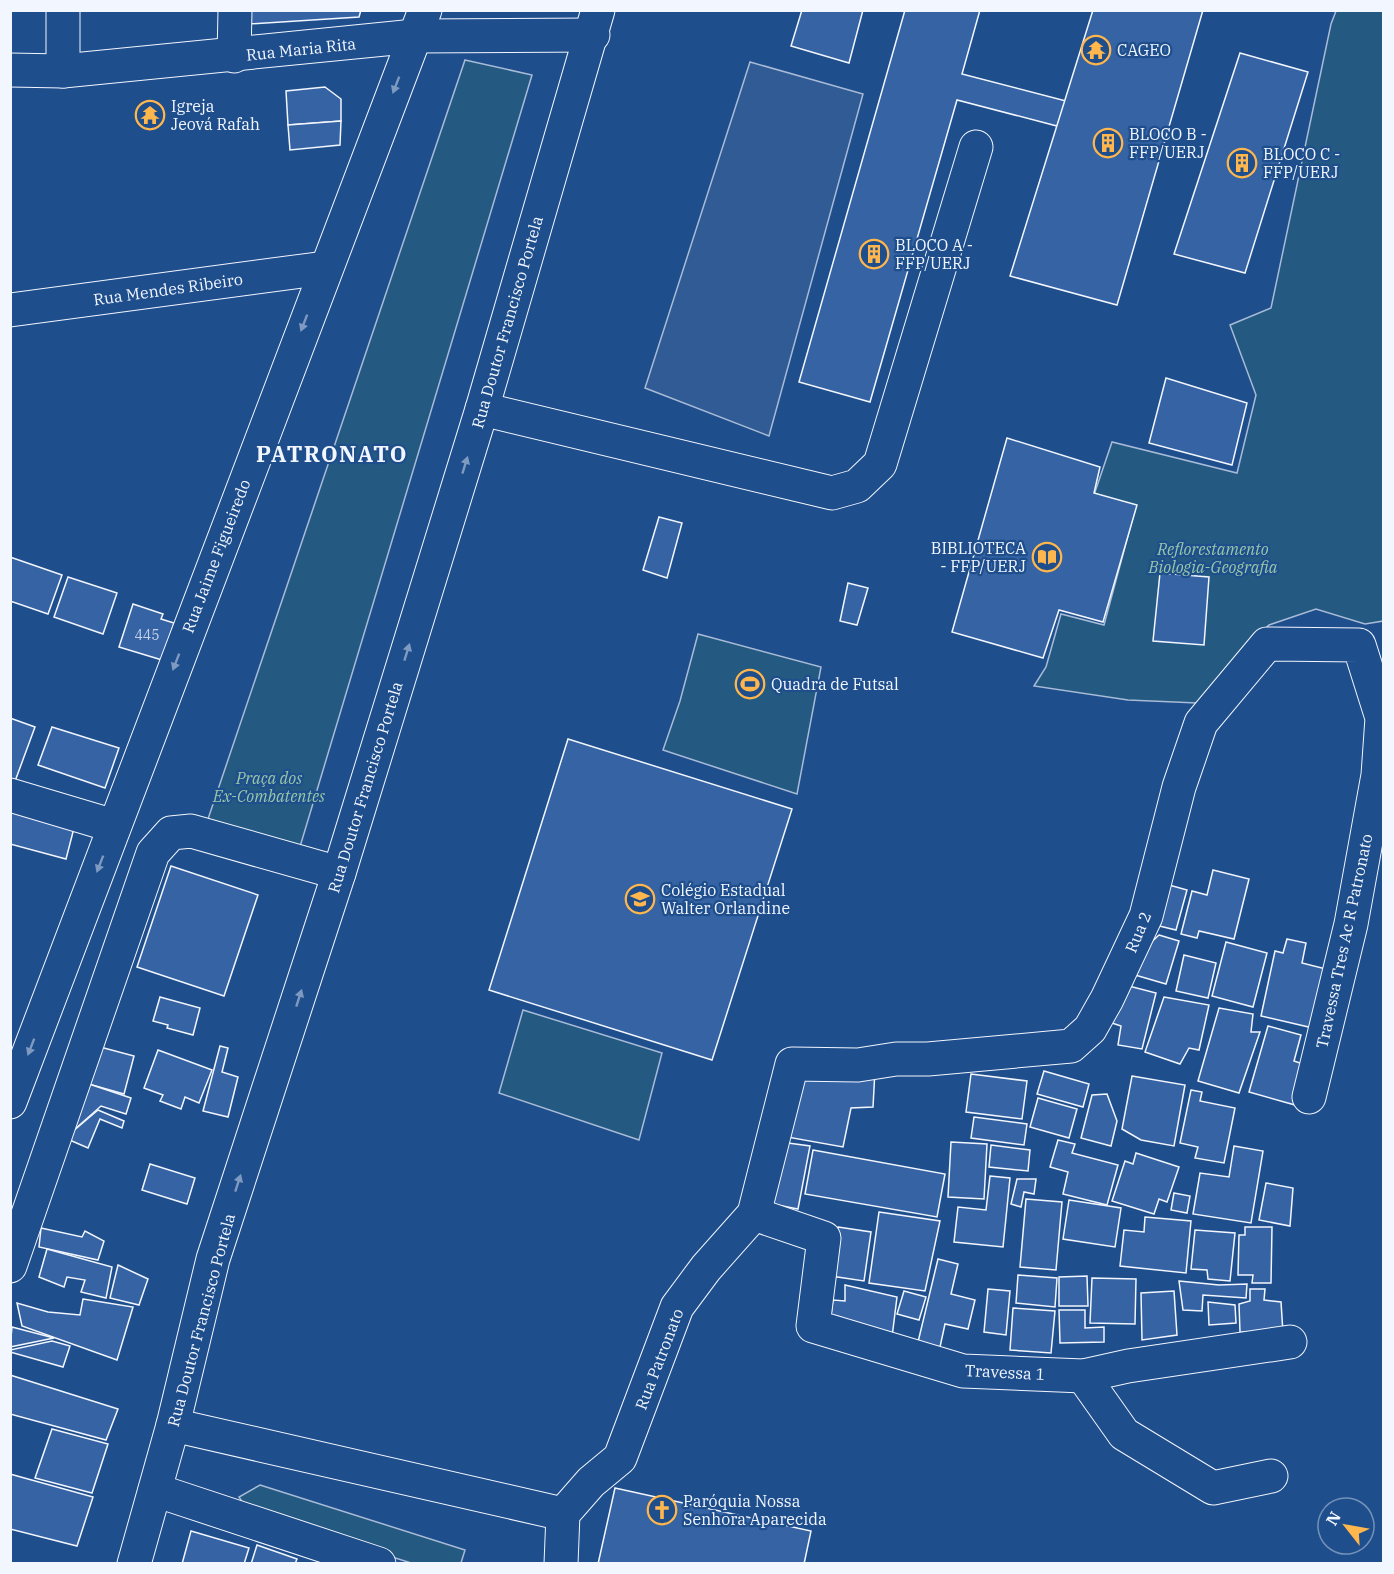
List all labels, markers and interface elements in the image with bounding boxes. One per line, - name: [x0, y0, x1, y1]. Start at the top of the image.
- street label: Rua Maria Rita: [245, 33, 357, 65]
- temple icon: CAGEO: [1080, 34, 1112, 66]
- place label: CAGEO: [1117, 40, 1171, 60]
- one-way arrow: [391, 76, 400, 94]
- place label: Igreja Jeová Rafah: [171, 96, 260, 134]
- temple icon: Igreja Jeová Rafah: [134, 99, 166, 131]
- place label: BLOCO B - FFP/UERJ: [1129, 124, 1207, 162]
- building icon: BLOCO B - FFP/UERJ: [1092, 127, 1124, 159]
- place label: BLOCO C - FFP/UERJ: [1263, 144, 1340, 182]
- building icon: BLOCO C - FFP/UERJ: [1226, 147, 1258, 179]
- street label: Rua Doutor Francisco Portela: [467, 213, 547, 431]
- place label: BLOCO A - FFP/UERJ: [895, 235, 973, 273]
- building icon: BLOCO A - FFP/UERJ: [858, 238, 890, 270]
- street label: Rua Mendes Ribeiro: [92, 269, 244, 309]
- one-way arrow: [299, 314, 309, 332]
- district label: PATRONATO: [256, 439, 408, 468]
- one-way arrow: [461, 456, 470, 474]
- street label: Rua Jaime Figueiredo: [177, 476, 255, 636]
- place label: BIBLIOTECA - FFP/UERJ: [931, 538, 1026, 576]
- park label: Reflorestamento Biologia-Geografia: [1148, 539, 1278, 577]
- library icon: BIBLIOTECA - FFP/UERJ: [1031, 541, 1063, 573]
- house number: 445: [134, 626, 160, 644]
- one-way arrow: [403, 642, 413, 660]
- one-way arrow: [171, 654, 181, 672]
- sports icon: Quadra de Futsal: [734, 668, 766, 700]
- place label: Quadra de Futsal: [771, 674, 899, 694]
- street label: Rua Doutor Francisco Portela: [323, 679, 407, 895]
- park label: Praça dos Ex-Combatentes: [212, 768, 325, 806]
- street label: Travessa Tres Ac R Patronato: [1311, 832, 1377, 1050]
- one-way arrow: [95, 856, 105, 874]
- place label: Colégio Estadual Walter Orlandine: [661, 880, 790, 918]
- school or university icon: Colégio Estadual Walter Orlandine: [624, 883, 656, 915]
- street label: Rua 2: [1120, 908, 1156, 956]
- one-way arrow: [295, 989, 304, 1007]
- one-way arrow: [26, 1038, 36, 1056]
- one-way arrow: [234, 1174, 244, 1192]
- street label: Rua Doutor Francisco Portela: [163, 1211, 239, 1429]
- street label: Rua Patronato: [631, 1306, 687, 1412]
- street label: Travessa 1: [964, 1360, 1046, 1384]
- place label: Paróquia Nossa Senhora Aparecida: [683, 1491, 827, 1529]
- church icon: Paróquia Nossa Senhora Aparecida: [646, 1494, 678, 1526]
- north arrow: [1316, 1496, 1376, 1556]
- text: N: [1321, 1508, 1345, 1529]

